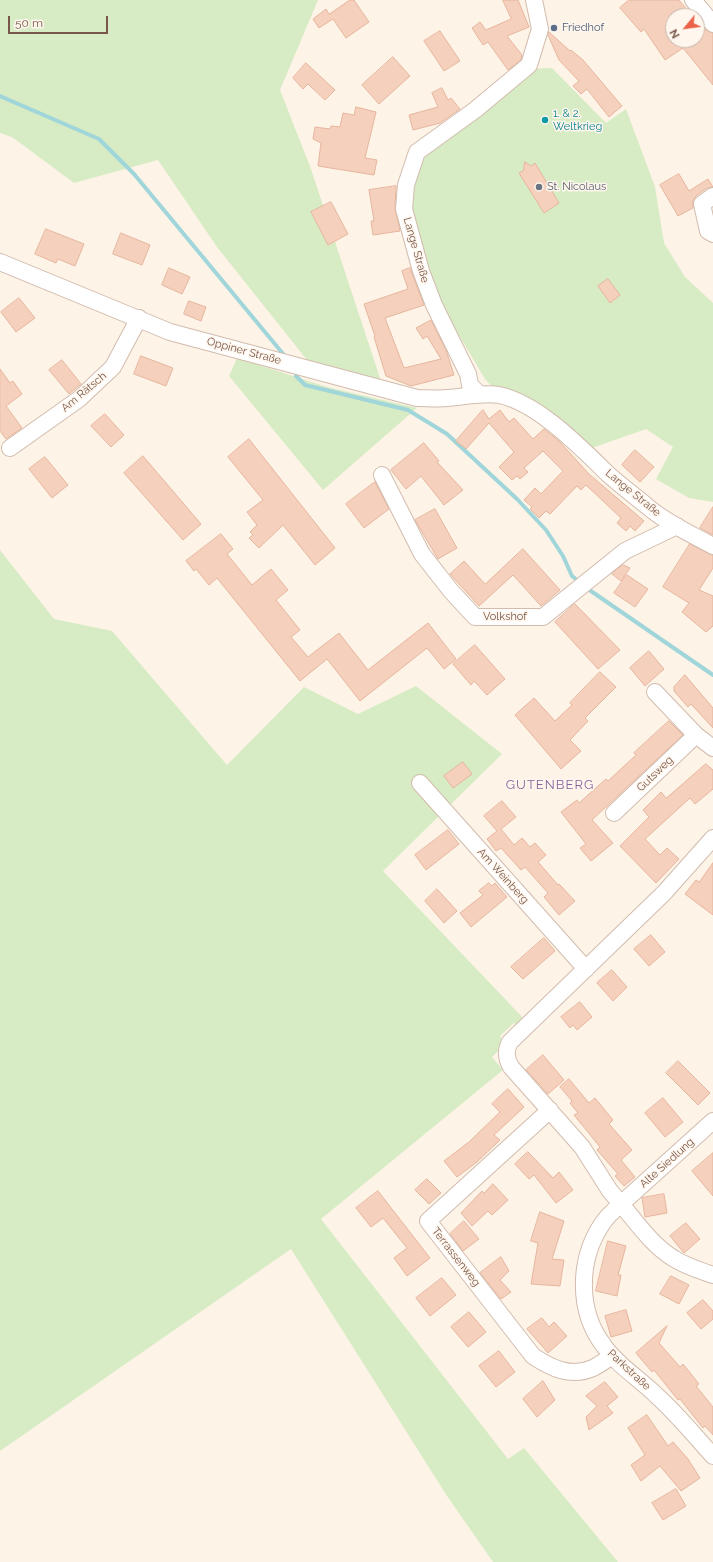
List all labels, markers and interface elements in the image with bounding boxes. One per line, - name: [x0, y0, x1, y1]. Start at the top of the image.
- scale bar: [10, 8, 110, 34]
- north arrow: [665, 8, 705, 48]
- text: 50 m: [15, 16, 43, 30]
- place label: Friedhof: [562, 21, 604, 35]
- marker: Friedhof: [549, 23, 559, 33]
- text: N: [667, 27, 683, 40]
- place label: 1. & 2. Weltkrieg: [553, 107, 602, 133]
- marker: 1. & 2. Weltkrieg: [540, 115, 550, 125]
- place label: St. Nicolaus: [547, 180, 606, 194]
- marker: St. Nicolaus: [534, 182, 544, 192]
- street label: Lange Straße: [400, 216, 432, 284]
- street label: Oppiner Straße: [205, 335, 283, 367]
- street label: Am Rätsch: [59, 369, 109, 415]
- street label: Lange Straße: [603, 467, 663, 519]
- street label: Volkshof: [483, 610, 527, 624]
- street label: Gutsweg: [634, 754, 676, 794]
- district label: GUTENBERG: [506, 777, 594, 793]
- street label: Am Weinberg: [475, 846, 531, 906]
- street label: Alte Siedlung: [637, 1135, 697, 1191]
- street label: Terrassenweg: [429, 1225, 483, 1289]
- street label: Parkstraße: [605, 1347, 653, 1393]

